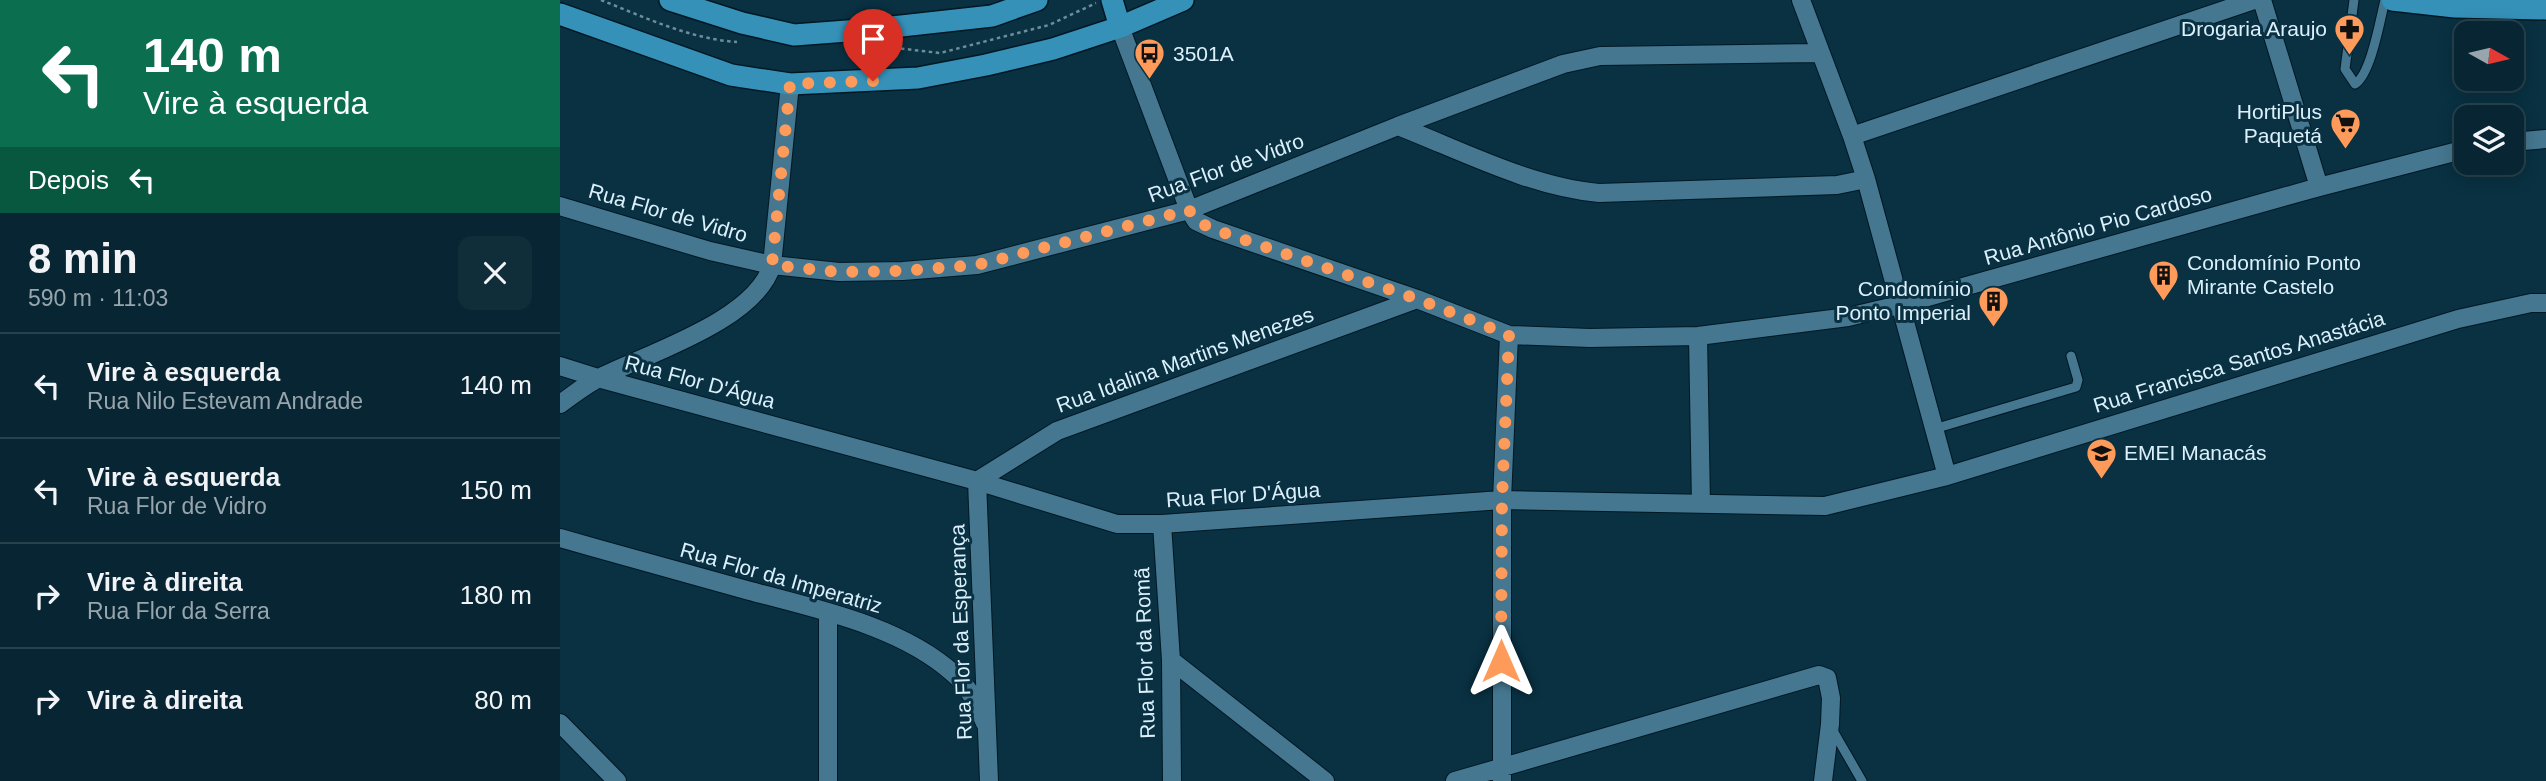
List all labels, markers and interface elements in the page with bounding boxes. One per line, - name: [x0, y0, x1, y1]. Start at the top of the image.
- pin: [843, 9, 903, 81]
- pharmacy icon: Drogaria Araujo: [2333, 12, 2367, 56]
- place label: Drogaria Araujo: [2181, 17, 2327, 40]
- icon: arrive: [854, 20, 892, 58]
- north arrow: [2454, 21, 2524, 91]
- map controls: [2454, 21, 2524, 175]
- icon: left: [28, 28, 119, 119]
- text: 140 m: [143, 28, 282, 82]
- bus stop icon: 3501A: [1133, 37, 1167, 81]
- place label: 3501A: [1173, 42, 1234, 65]
- text: Vire à esquerda: [143, 85, 368, 121]
- place label: HortiPlus Paquetá: [2237, 100, 2322, 147]
- button: layers: [2454, 105, 2524, 175]
- supermarket icon: HortiPlus Paquetá: [2328, 107, 2362, 151]
- street label: Rua Flor de Vidro: [1145, 129, 1307, 206]
- icon: left: [123, 161, 161, 199]
- text: Depois: [28, 165, 109, 195]
- street label: Rua Flor de Vidro: [586, 179, 750, 246]
- street label: Rua Antônio Pio Cardoso: [1981, 182, 2214, 269]
- text: 8 min: [28, 235, 138, 282]
- button: close: [458, 236, 532, 310]
- place label: Condomínio Ponto Mirante Castelo: [2187, 251, 2361, 298]
- building icon: Condomínio Ponto Mirante Castelo: [2147, 258, 2181, 302]
- place label: Condomínio Ponto Imperial: [1836, 277, 1971, 324]
- building icon: Condomínio Ponto Imperial: [1977, 284, 2011, 328]
- text: 590 m · 11:03: [28, 285, 168, 311]
- street label: Rua Idalina Martins Menezes: [1053, 302, 1317, 417]
- street label: Rua Francisca Santos Anastácia: [2090, 306, 2388, 417]
- street label: Rua Flor D'Água: [622, 350, 778, 413]
- text: Vire à esquerda: [87, 357, 280, 387]
- icon: left: [28, 367, 66, 405]
- text: 140 m: [460, 370, 532, 400]
- text: Rua Nilo Estevam Andrade: [87, 388, 363, 414]
- school or university icon: EMEI Manacás: [2084, 436, 2118, 480]
- place label: EMEI Manacás: [2124, 441, 2266, 464]
- text: Vire à esquerda: [87, 462, 280, 492]
- icon: left: [28, 472, 66, 510]
- text: 150 m: [460, 475, 532, 505]
- street label: Rua Flor D'Água: [1165, 478, 1321, 511]
- text: Rua Flor de Vidro: [87, 493, 267, 519]
- street label: Rua Flor da Esperança: [945, 523, 976, 740]
- street label: Rua Flor da Imperatriz: [678, 538, 885, 617]
- text: Vire à direita: [87, 567, 243, 597]
- street label: Rua Flor da Romã: [1130, 567, 1159, 739]
- icon: right: [28, 577, 66, 615]
- text: 180 m: [460, 580, 532, 610]
- text: Rua Flor da Serra: [87, 598, 270, 624]
- position arrow: [1464, 624, 1538, 698]
- icon: right: [28, 682, 66, 720]
- text: Vire à direita: [87, 685, 243, 715]
- text: 80 m: [474, 685, 532, 715]

